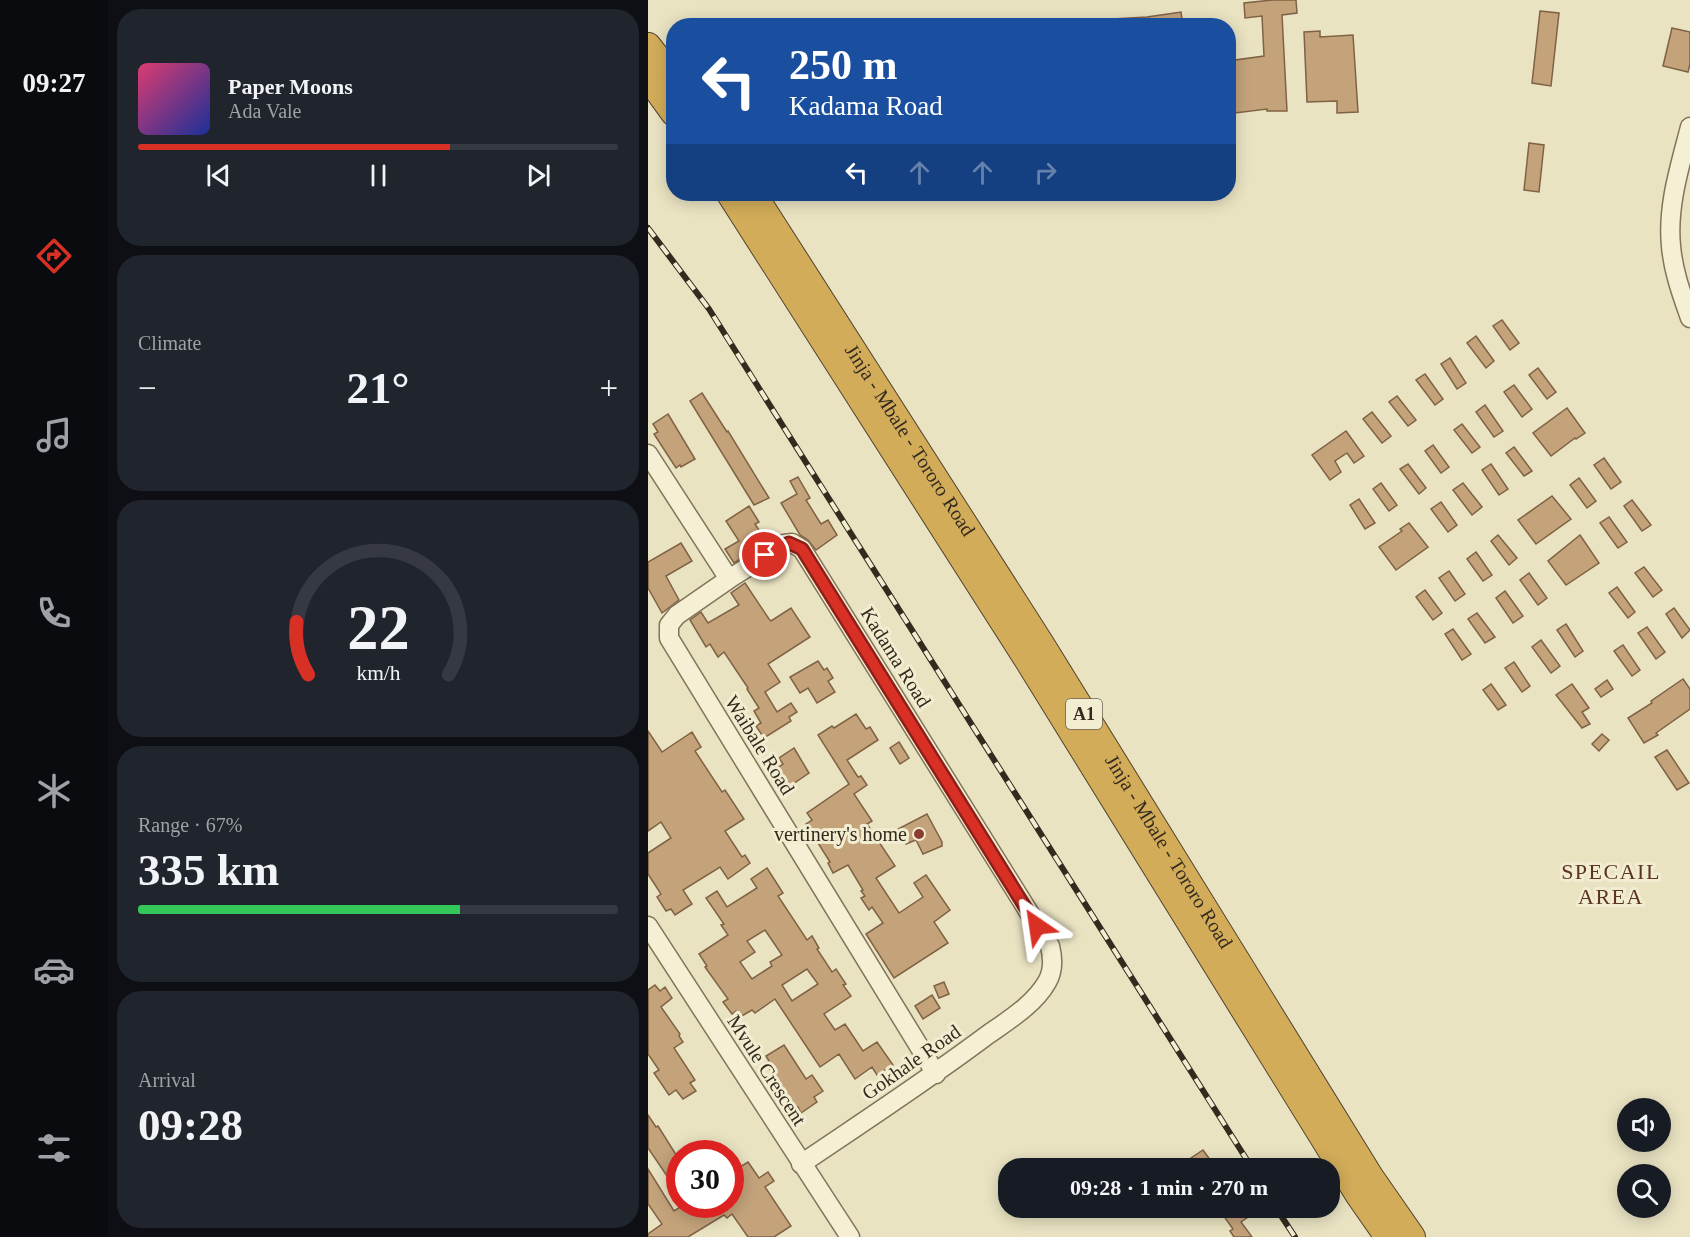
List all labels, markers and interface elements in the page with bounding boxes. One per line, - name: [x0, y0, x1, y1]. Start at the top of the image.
- icon: left: [690, 42, 768, 120]
- text: 250 m: [789, 42, 898, 88]
- text: 09:27: [23, 68, 86, 98]
- text: Paper Moons: [228, 74, 353, 99]
- text: Kadama Road: [789, 91, 943, 121]
- text: Ada Vale: [228, 100, 302, 122]
- icon: left: [840, 156, 873, 189]
- icon: ahead: [903, 156, 936, 189]
- icon: ahead: [966, 156, 999, 189]
- icon: right: [1029, 156, 1062, 189]
- icon: previous: [202, 159, 235, 192]
- icon: pause: [362, 159, 395, 192]
- icon: next: [522, 159, 555, 192]
- icon: directions: [33, 235, 75, 277]
- text: Climate: [138, 332, 201, 354]
- street label: Jinja - Mbale - Tororo Road: [841, 340, 980, 540]
- text: 21°: [347, 363, 410, 413]
- text: −: [138, 370, 157, 406]
- text: +: [599, 370, 618, 406]
- icon: music: [33, 414, 75, 456]
- pin: [739, 529, 790, 580]
- icon: arrive: [748, 538, 781, 571]
- icon: phone: [33, 592, 75, 634]
- text: 22: [347, 594, 409, 663]
- street label: Kadama Road: [857, 603, 935, 711]
- text: km/h: [356, 662, 400, 686]
- street label: Waibale Road: [721, 692, 799, 798]
- road number: A1: [1066, 699, 1102, 729]
- street label: Jinja - Mbale - Tororo Road: [1101, 751, 1237, 952]
- icon: climate: [33, 770, 75, 812]
- text: Range · 67%: [138, 814, 242, 836]
- place label: vertinery's home: [774, 823, 907, 846]
- marker: vertinery's home: [912, 827, 926, 841]
- text: 335 km: [138, 845, 279, 895]
- district label: SPECAIL AREA: [1561, 859, 1661, 909]
- position arrow: [1005, 894, 1069, 958]
- icon: car: [33, 949, 75, 991]
- street label: Mvule Crescent: [723, 1011, 811, 1130]
- street label: Gokhale Road: [858, 1020, 964, 1104]
- text: Arrival: [138, 1069, 196, 1091]
- map controls: [1617, 1098, 1671, 1218]
- button: sound: [1617, 1098, 1671, 1152]
- text: 09:28: [138, 1100, 243, 1150]
- icon: filters: [33, 1127, 75, 1169]
- speed limit sign: 30: [666, 1140, 744, 1218]
- button: search: [1617, 1164, 1671, 1218]
- text: 09:28 · 1 min · 270 m: [1070, 1175, 1268, 1200]

